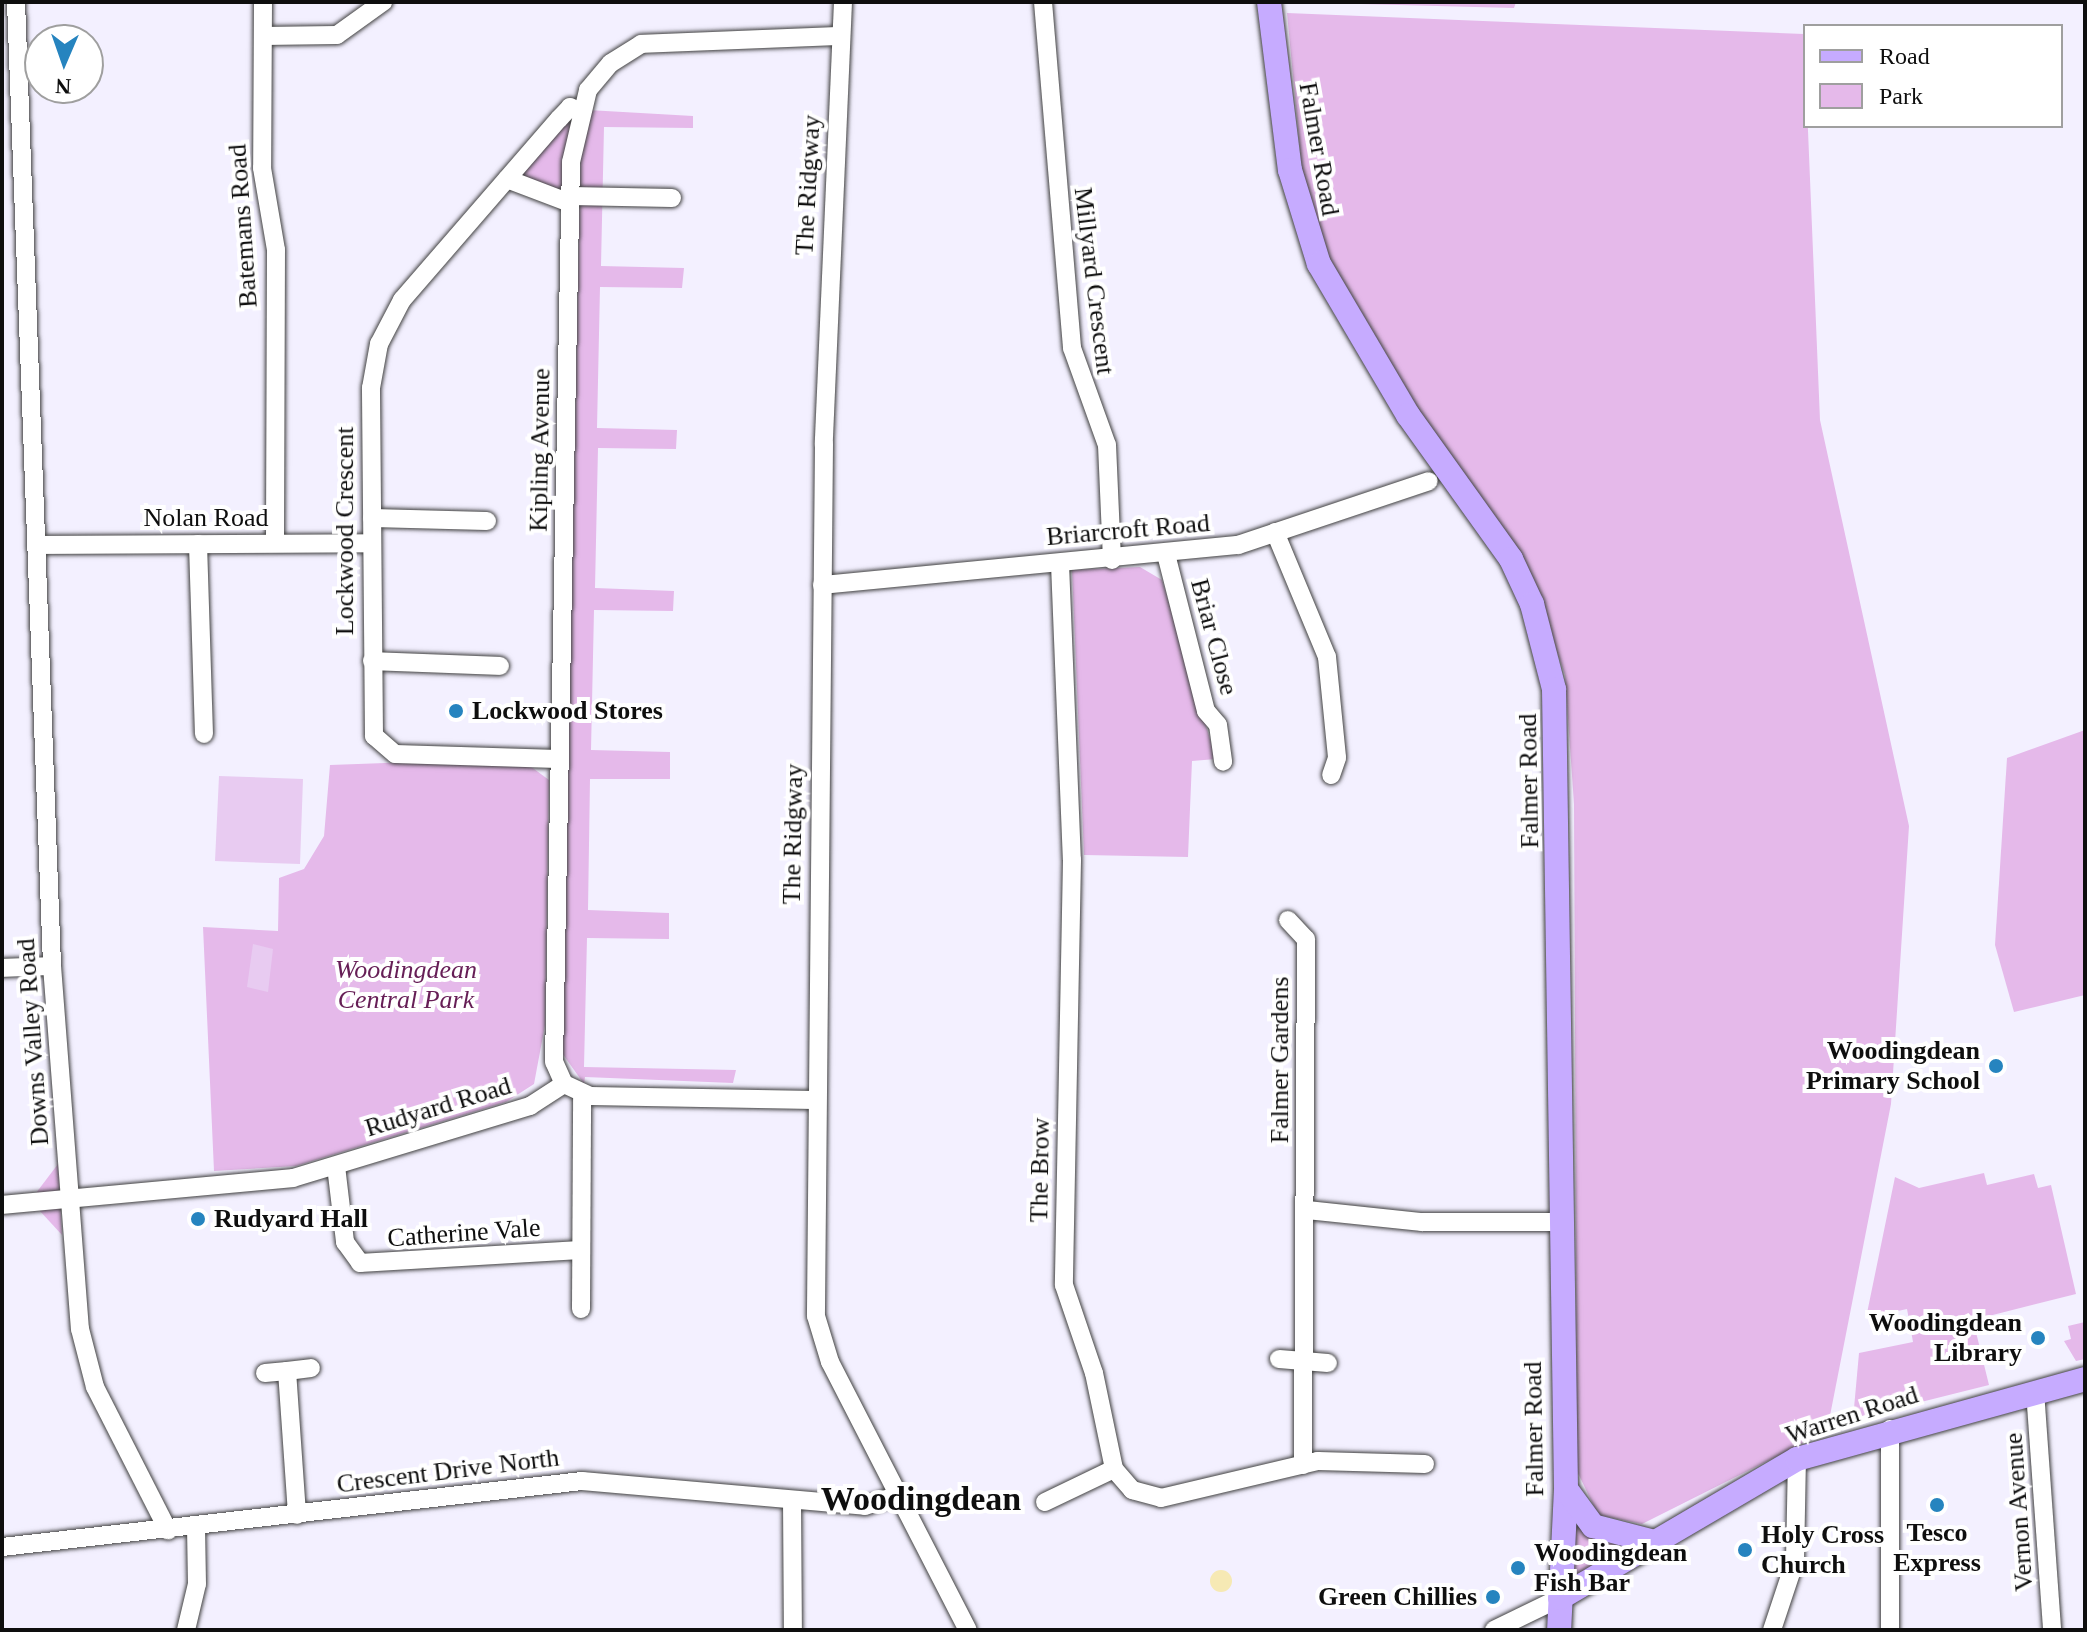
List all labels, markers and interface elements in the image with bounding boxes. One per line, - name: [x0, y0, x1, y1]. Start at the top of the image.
- north arrow: [24, 24, 104, 104]
- legend: [1803, 24, 2063, 128]
- text: Road: [1879, 43, 1930, 69]
- text: N: [55, 74, 72, 99]
- street label: Falmer Road: [1292, 80, 1346, 218]
- text: Park: [1879, 83, 1923, 109]
- street label: The Ridgway: [789, 114, 827, 256]
- street label: Batemans Road: [222, 143, 264, 309]
- street label: Millyard Crescent: [1067, 186, 1121, 376]
- street label: Kipling Avenue: [523, 367, 557, 533]
- street label: Lockwood Crescent: [329, 427, 361, 635]
- street label: Nolan Road: [144, 502, 268, 534]
- street label: Briarcroft Road: [1045, 507, 1211, 553]
- street label: Briar Close: [1184, 575, 1244, 699]
- place label: Lockwood Stores: [472, 695, 663, 727]
- marker: Lockwood Stores: [447, 702, 465, 720]
- street label: Falmer Road: [1512, 713, 1546, 849]
- street label: The Ridgway: [776, 763, 810, 905]
- street label: Downs Valley Road: [10, 937, 56, 1147]
- park label: Woodingdean Central Park: [335, 954, 477, 1016]
- street label: Falmer Gardens: [1264, 977, 1296, 1143]
- place label: Woodingdean Primary School: [1806, 1035, 1980, 1096]
- marker: Woodingdean Primary School: [1987, 1057, 2005, 1075]
- street label: Rudyard Road: [361, 1070, 515, 1144]
- street label: The Brow: [1023, 1117, 1057, 1223]
- place label: Rudyard Hall: [214, 1203, 368, 1235]
- marker: Rudyard Hall: [189, 1210, 207, 1228]
- street label: Catherine Vale: [386, 1212, 542, 1254]
- place label: Woodingdean Library: [1869, 1307, 2022, 1368]
- marker: Woodingdean Library: [2029, 1329, 2047, 1347]
- street label: Falmer Road: [1517, 1361, 1551, 1497]
- street label: Warren Road: [1782, 1379, 1922, 1451]
- street label: Vernon Avenue: [1998, 1431, 2040, 1593]
- street label: Crescent Drive North: [335, 1442, 561, 1500]
- district label: Woodingdean: [821, 1479, 1021, 1519]
- marker: Tesco Express: [1928, 1496, 1946, 1514]
- place label: Tesco Express: [1893, 1517, 1981, 1578]
- place label: Holy Cross Church: [1761, 1519, 1884, 1580]
- place label: Woodingdean Fish Bar: [1534, 1537, 1687, 1598]
- marker: Holy Cross Church: [1736, 1541, 1754, 1559]
- marker: Woodingdean Fish Bar: [1509, 1559, 1527, 1577]
- place label: Green Chillies: [1318, 1581, 1477, 1613]
- marker: Green Chillies: [1484, 1588, 1502, 1606]

